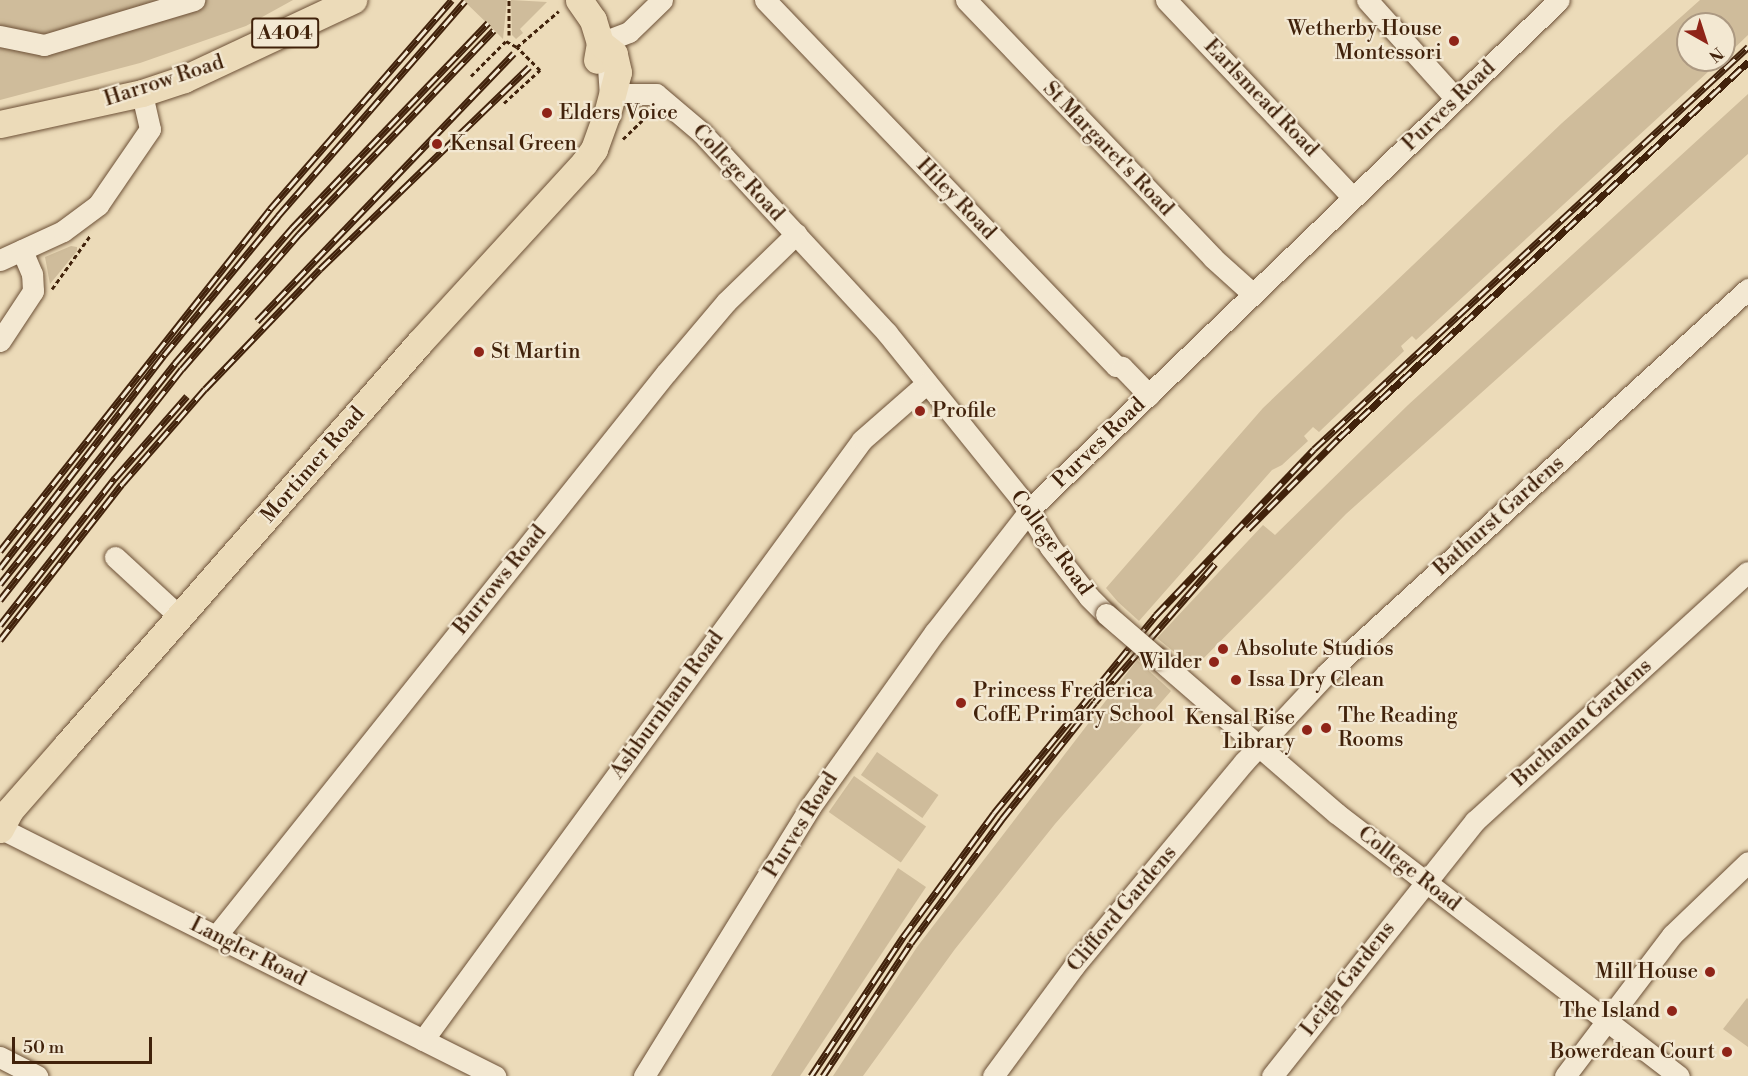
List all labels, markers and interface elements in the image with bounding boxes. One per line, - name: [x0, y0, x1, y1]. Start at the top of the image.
- north arrow: [1676, 12, 1736, 72]
- road number: A404: [250, 16, 320, 50]
- place label: Wetherby House Montessori: [1287, 16, 1442, 66]
- street label: Earlsmead Road: [1198, 34, 1324, 162]
- marker: Wetherby House Montessori: [1447, 34, 1461, 48]
- text: N: [1705, 43, 1727, 66]
- street label: Harrow Road: [101, 50, 227, 112]
- street label: Purves Road: [1397, 55, 1501, 157]
- street label: St Margaret's Road: [1037, 76, 1179, 222]
- place label: Elders Voice: [559, 100, 678, 126]
- marker: Elders Voice: [540, 106, 554, 120]
- street label: College Road: [687, 119, 789, 227]
- place label: Kensal Green: [450, 131, 577, 157]
- marker: Kensal Green: [428, 135, 446, 153]
- street label: Hiley Road: [911, 153, 1001, 245]
- place label: St Martin: [491, 339, 581, 365]
- marker: St Martin: [472, 345, 486, 359]
- street label: Purves Road: [1047, 392, 1151, 494]
- place label: Profile: [932, 398, 996, 424]
- street label: Mortimer Road: [256, 402, 370, 528]
- marker: Profile: [913, 404, 927, 418]
- street label: Bathurst Gardens: [1429, 451, 1569, 581]
- street label: College Road: [1005, 486, 1097, 600]
- street label: Burrows Road: [448, 520, 552, 640]
- street label: Ashburnham Road: [605, 626, 729, 784]
- place label: Absolute Studios: [1235, 636, 1394, 662]
- marker: Absolute Studios: [1216, 642, 1230, 656]
- place label: Wilder: [1139, 649, 1202, 675]
- street label: Buchanan Gardens: [1507, 654, 1657, 792]
- marker: Wilder: [1207, 655, 1221, 669]
- place label: Issa Dry Clean: [1248, 667, 1384, 693]
- marker: Issa Dry Clean: [1229, 673, 1243, 687]
- place label: Princess Frederica CofE Primary School: [973, 678, 1174, 728]
- marker: Princess Frederica CofE Primary School: [954, 696, 968, 710]
- place label: The Reading Rooms: [1338, 703, 1458, 753]
- place label: Kensal Rise Library: [1185, 705, 1295, 755]
- marker: The Reading Rooms: [1319, 721, 1333, 735]
- marker: Kensal Rise Library: [1300, 723, 1314, 737]
- street label: Purves Road: [759, 768, 843, 882]
- street label: College Road: [1353, 821, 1465, 917]
- street label: Clifford Gardens: [1062, 841, 1182, 977]
- street label: Langler Road: [186, 912, 310, 992]
- street label: Leigh Gardens: [1295, 917, 1401, 1041]
- place label: Mill House: [1595, 959, 1698, 985]
- marker: Mill House: [1703, 965, 1717, 979]
- place label: The Island: [1560, 998, 1660, 1024]
- marker: The Island: [1665, 1004, 1679, 1018]
- scale bar: [15, 1025, 154, 1063]
- text: 50 m: [23, 1036, 64, 1059]
- place label: Bowerdean Court: [1550, 1039, 1715, 1065]
- marker: Bowerdean Court: [1720, 1045, 1734, 1059]

